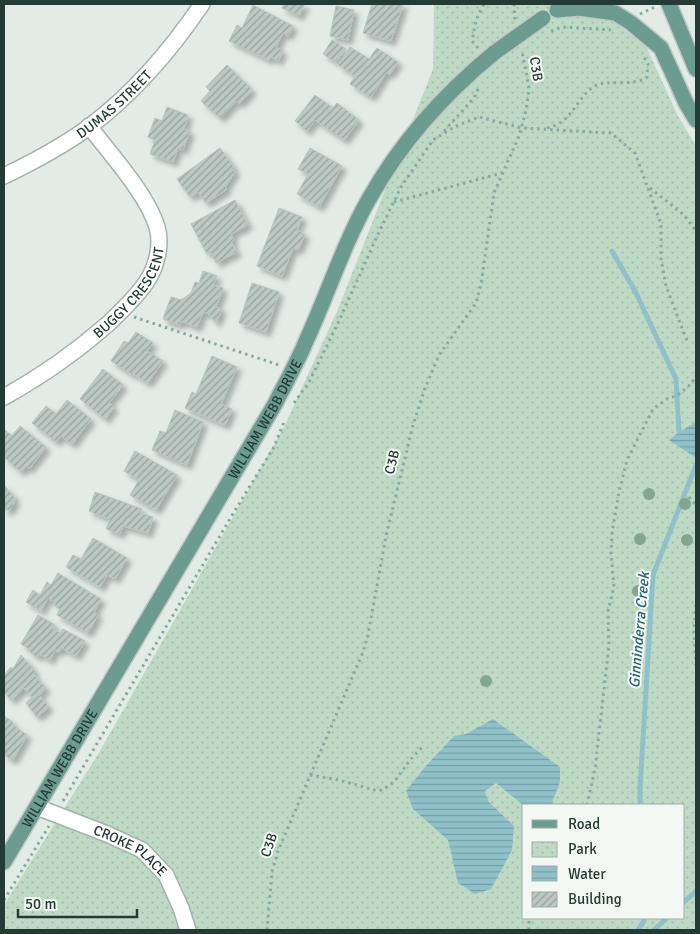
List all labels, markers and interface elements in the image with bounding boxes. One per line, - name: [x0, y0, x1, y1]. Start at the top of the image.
- street label: C3B: [526, 56, 546, 82]
- street label: DUMAS STREET: [73, 66, 155, 142]
- street label: BUGGY CRESCENT: [90, 246, 167, 341]
- street label: WILLIAM WEBB DRIVE: [224, 356, 305, 482]
- street label: C3B: [381, 448, 403, 476]
- water label: Ginninderra Creek: [625, 570, 653, 689]
- street label: WILLIAM WEBB DRIVE: [18, 706, 101, 831]
- legend: [522, 804, 685, 919]
- text: Road: [568, 815, 600, 833]
- street label: CROKE PLACE: [91, 821, 171, 880]
- street label: C3B: [257, 831, 281, 859]
- text: Park: [568, 840, 597, 858]
- text: Water: [568, 865, 606, 883]
- scale bar: [18, 886, 136, 918]
- text: Building: [568, 890, 622, 908]
- text: 50 m: [25, 895, 56, 913]

